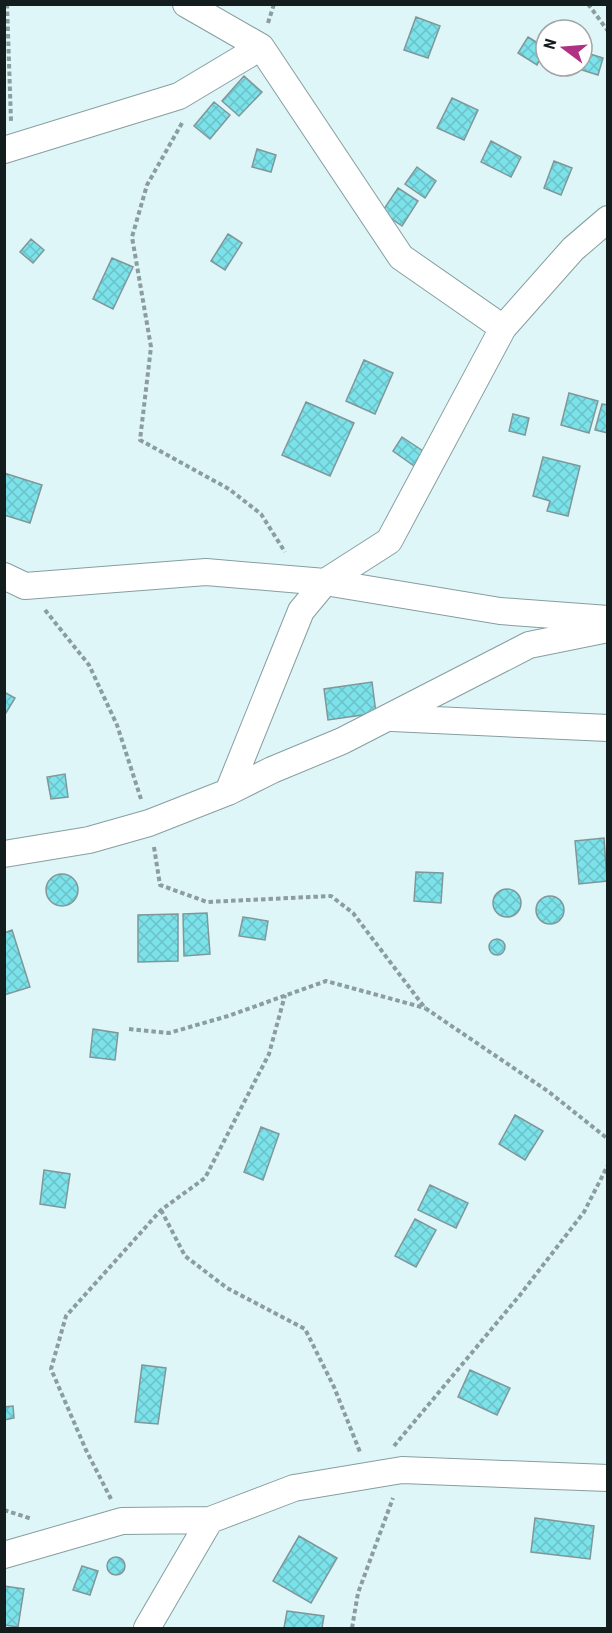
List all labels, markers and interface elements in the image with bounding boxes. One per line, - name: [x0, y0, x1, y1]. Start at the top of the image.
- north arrow: [534, 18, 594, 78]
- text: N: [540, 37, 561, 51]

